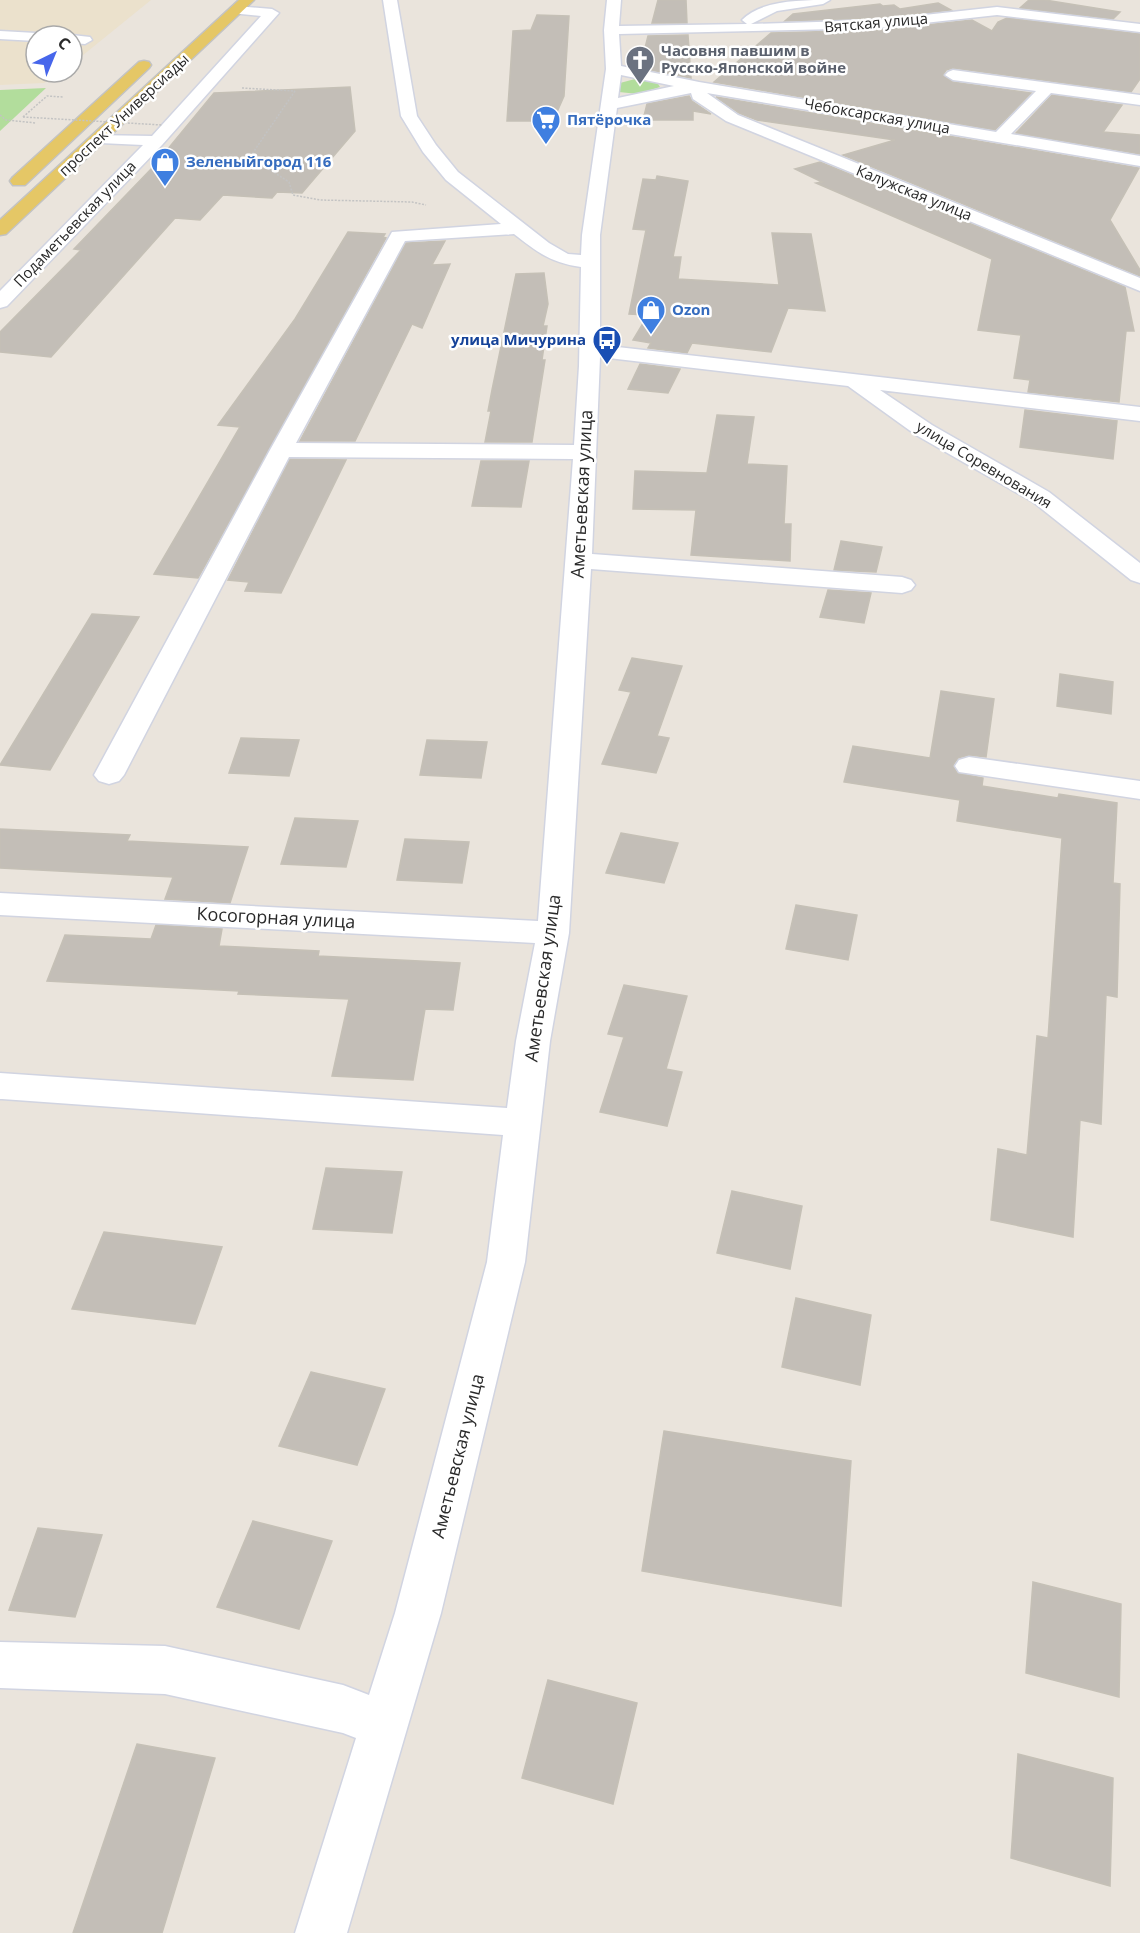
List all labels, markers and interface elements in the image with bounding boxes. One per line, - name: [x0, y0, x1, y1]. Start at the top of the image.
- street label: Вятская улица: [823, 8, 929, 36]
- north arrow: [24, 24, 84, 84]
- text: С: [53, 32, 75, 55]
- place label: Часовня павшим в Русско-Японской войне: [661, 40, 846, 77]
- church icon: Часовня павшим в Русско-Японской войне: [624, 44, 656, 86]
- street label: проспект Универсиады: [54, 49, 193, 180]
- street label: Чебоксарская улица: [803, 92, 952, 138]
- supermarket icon: Пятёрочка: [530, 104, 562, 146]
- place label: Пятёрочка: [567, 109, 651, 129]
- shop icon: Зеленыйгород 116: [149, 146, 181, 188]
- place label: Зеленыйгород 116: [186, 151, 332, 171]
- street label: Подаметьевская улица: [9, 156, 140, 291]
- street label: Калужская улица: [853, 160, 975, 224]
- shop icon: Ozon: [635, 294, 667, 336]
- place label: Ozon: [672, 299, 710, 319]
- bus stop icon: улица Мичурина: [591, 324, 623, 366]
- place label: улица Мичурина: [451, 329, 586, 349]
- street label: Аметьевская улица: [565, 409, 597, 579]
- street label: улица Соревнования: [913, 416, 1056, 513]
- street label: Аметьевская улица: [518, 893, 566, 1063]
- street label: Косогорная улица: [196, 901, 356, 933]
- street label: Аметьевская улица: [425, 1371, 489, 1541]

